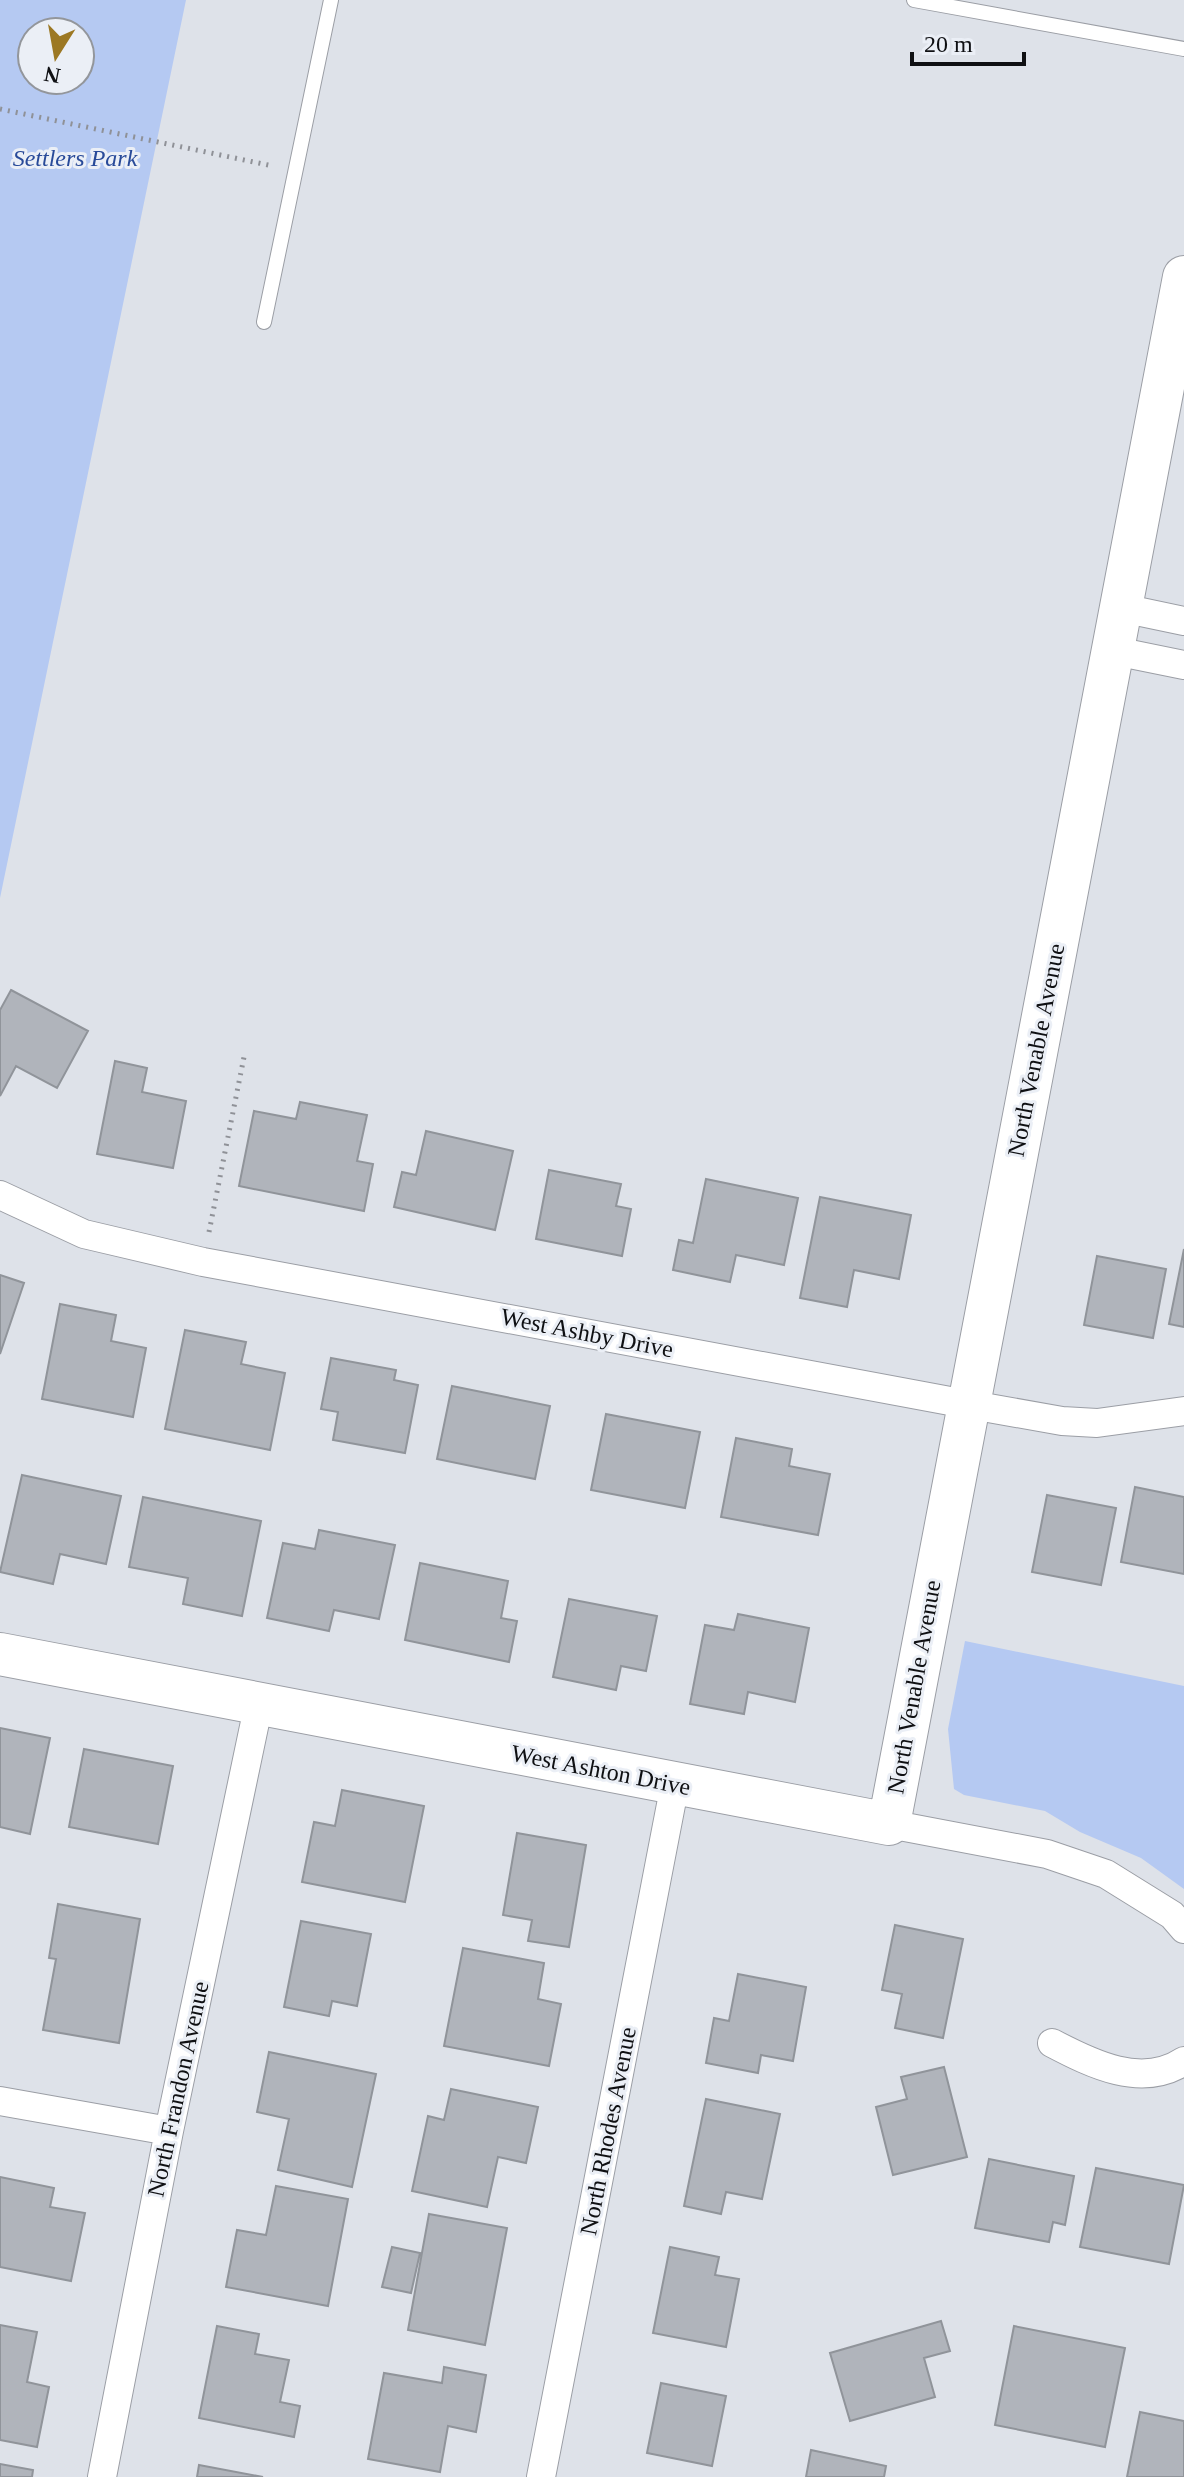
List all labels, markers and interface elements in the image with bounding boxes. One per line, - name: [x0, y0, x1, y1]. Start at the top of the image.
- north arrow: [16, 16, 96, 96]
- scale bar: [912, 16, 1024, 66]
- text: 20 m: [924, 31, 973, 57]
- text: N: [42, 61, 62, 89]
- park label: Settlers Park: [13, 145, 138, 171]
- street label: North Venable Avenue: [1003, 941, 1069, 1159]
- street label: West Ashby Drive: [498, 1304, 676, 1362]
- street label: North Venable Avenue: [882, 1578, 946, 1796]
- street label: West Ashton Drive: [509, 1740, 693, 1800]
- street label: North Frandon Avenue: [142, 1979, 214, 2199]
- street label: North Rhodes Avenue: [575, 2025, 641, 2237]

